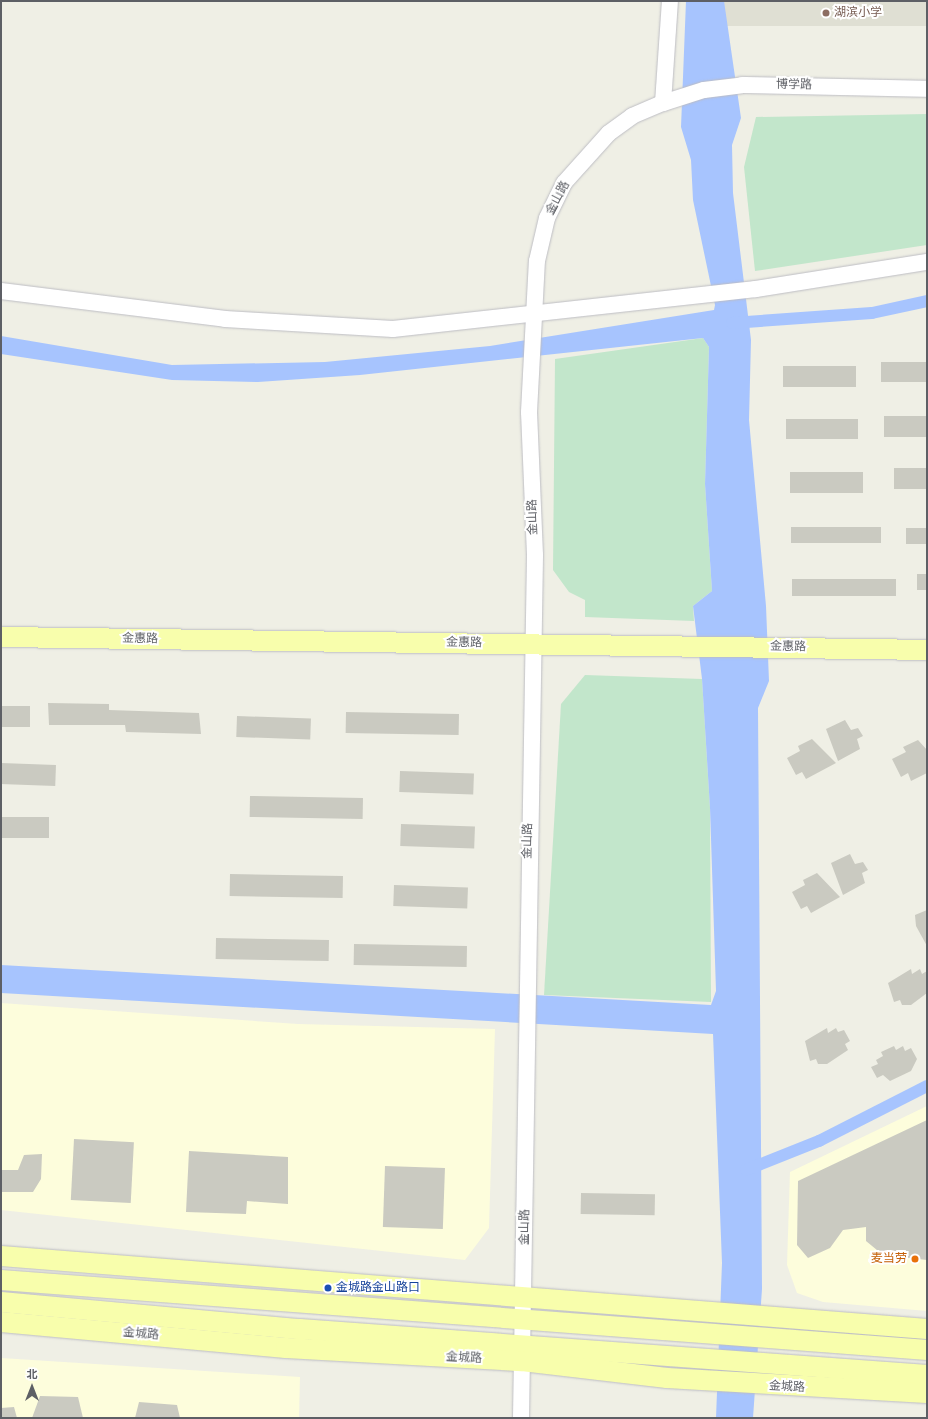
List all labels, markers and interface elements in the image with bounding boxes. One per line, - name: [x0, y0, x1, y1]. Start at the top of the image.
- place label: 湖滨小学: [834, 6, 882, 20]
- marker: 湖滨小学: [821, 8, 831, 18]
- street label: 博学路: [776, 77, 812, 93]
- street label: 金山路: [543, 179, 573, 217]
- street label: 金山路: [525, 499, 541, 535]
- street label: 金惠路: [122, 631, 158, 647]
- street label: 金惠路: [446, 635, 482, 651]
- street label: 金惠路: [770, 639, 806, 655]
- street label: 金山路: [520, 823, 536, 859]
- street label: 金山路: [517, 1209, 533, 1245]
- place label: 麦当劳: [871, 1252, 907, 1266]
- marker: 麦当劳: [910, 1254, 920, 1264]
- place label: 金城路金山路口: [336, 1281, 420, 1295]
- marker: 金城路金山路口: [323, 1283, 333, 1293]
- street label: 金城路: [122, 1325, 160, 1343]
- street label: 金城路: [446, 1350, 482, 1366]
- north arrow: [12, 1367, 52, 1407]
- text: 北: [27, 1368, 38, 1381]
- street label: 金城路: [769, 1379, 805, 1395]

